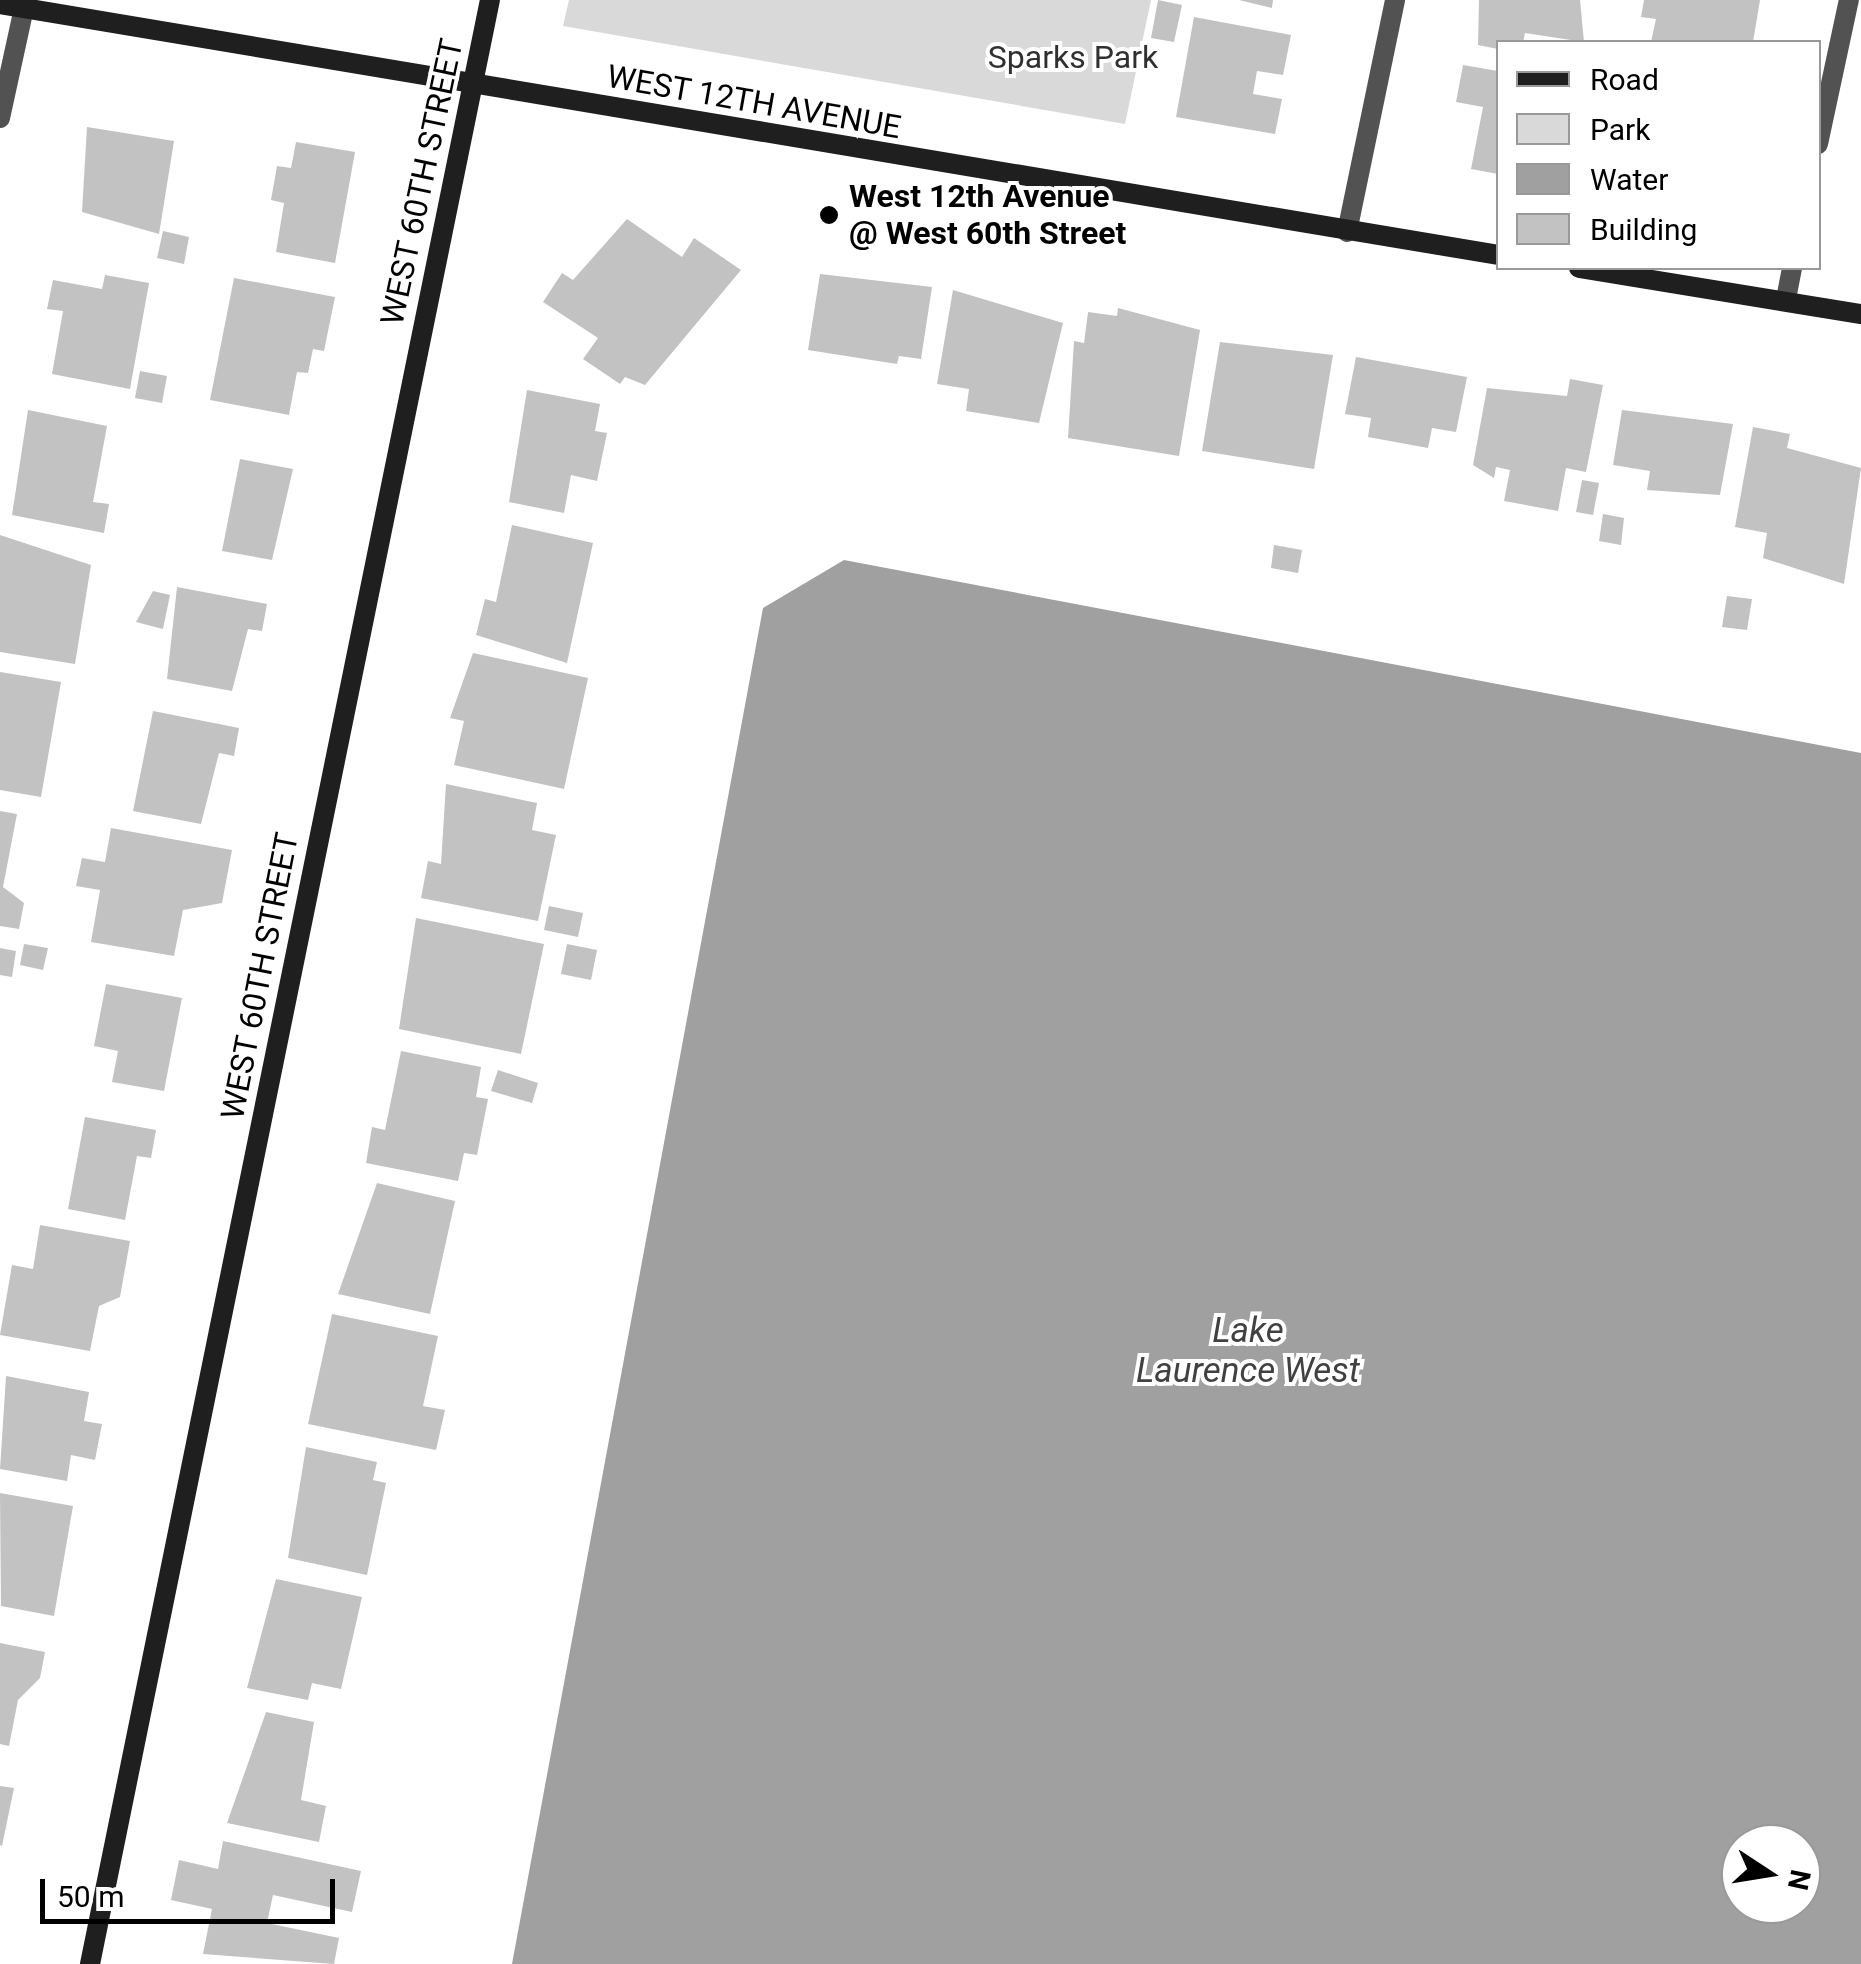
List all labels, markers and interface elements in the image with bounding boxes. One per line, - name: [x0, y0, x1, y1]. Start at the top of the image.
- street label: WEST 60TH STREET: [373, 35, 471, 329]
- park label: Sparks Park: [988, 38, 1158, 76]
- legend: [1496, 40, 1821, 270]
- street label: WEST 12TH AVENUE: [604, 57, 904, 147]
- text: Road: [1590, 62, 1659, 97]
- text: Park: [1590, 112, 1650, 147]
- text: Water: [1590, 162, 1668, 197]
- place label: West 12th Avenue @ West 60th Street: [849, 178, 1126, 253]
- marker: West 12th Avenue @ West 60th Street: [818, 204, 840, 226]
- text: Building: [1590, 212, 1697, 247]
- street label: WEST 60TH STREET: [213, 829, 307, 1123]
- water label: Lake Laurence West: [1136, 1310, 1360, 1392]
- north arrow: [1721, 1824, 1821, 1924]
- scale bar: [45, 1859, 340, 1921]
- text: N: [1781, 1867, 1817, 1893]
- text: 50 m: [57, 1879, 124, 1914]

